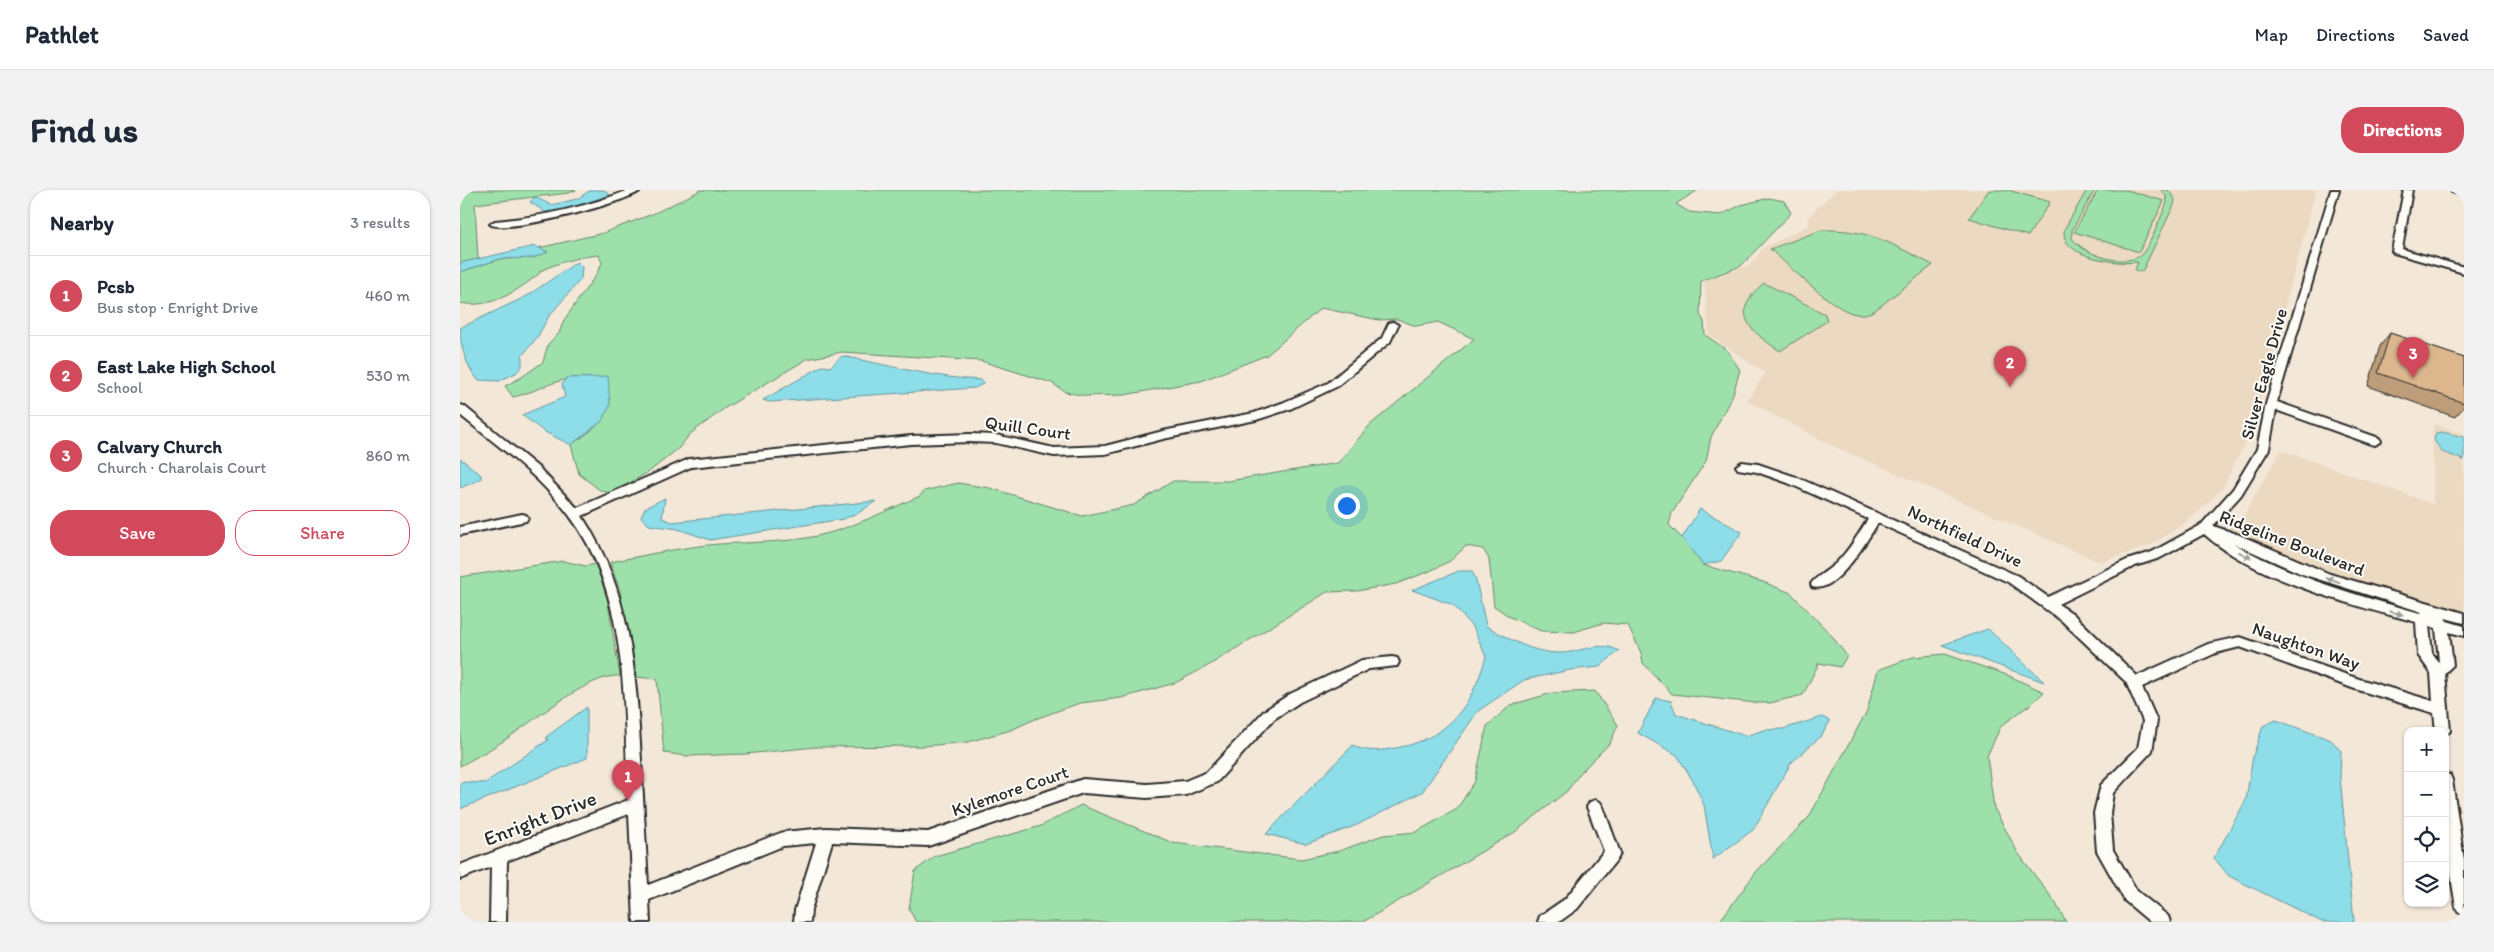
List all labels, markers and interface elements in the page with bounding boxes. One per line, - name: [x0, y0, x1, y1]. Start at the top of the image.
- text: Pathlet: [25, 20, 99, 49]
- text: Map: [2255, 24, 2288, 46]
- text: Directions: [2316, 24, 2395, 46]
- text: Saved: [2423, 24, 2469, 46]
- button: Directions: [2341, 107, 2464, 153]
- text: Find us: [30, 109, 138, 151]
- text: Nearby: [50, 210, 114, 235]
- text: 3 results: [350, 213, 410, 232]
- text: Pcsb: [97, 275, 135, 298]
- text: 1: [62, 286, 70, 305]
- text: 460 m: [365, 286, 410, 305]
- text: Bus stop · Enright Drive: [97, 298, 258, 317]
- street label: Silver Eagle Drive: [2236, 306, 2292, 442]
- pin: 3: [2397, 337, 2429, 378]
- pin: 2: [1994, 346, 2026, 387]
- text: East Lake High School: [97, 355, 276, 378]
- text: 2: [62, 366, 70, 385]
- text: 530 m: [366, 366, 410, 385]
- text: School: [97, 378, 143, 397]
- street label: Quill Court: [984, 411, 1073, 445]
- text: Calvary Church: [97, 435, 222, 458]
- text: 3: [62, 446, 70, 465]
- text: 860 m: [366, 446, 410, 465]
- text: Church · Charolais Court: [97, 458, 266, 477]
- your location: [1334, 493, 1360, 519]
- street label: Northfield Drive: [1904, 500, 2026, 572]
- street label: Ridgeline Boulevard: [2216, 505, 2368, 581]
- button: Save: [50, 510, 225, 556]
- button: Share: [235, 510, 410, 556]
- one-way arrow: [2238, 551, 2252, 559]
- one-way arrow: [2325, 576, 2340, 584]
- one-way arrow: [2389, 609, 2404, 617]
- street label: Naughton Way: [2249, 617, 2363, 675]
- map controls: [2404, 727, 2449, 907]
- button: +: [2404, 727, 2449, 772]
- pin: 1: [612, 760, 644, 801]
- street label: Kylemore Court: [949, 761, 1071, 821]
- button: −: [2404, 772, 2449, 817]
- street label: Enright Drive: [480, 785, 600, 851]
- button: locate: [2404, 817, 2449, 862]
- button: layers: [2404, 862, 2449, 907]

